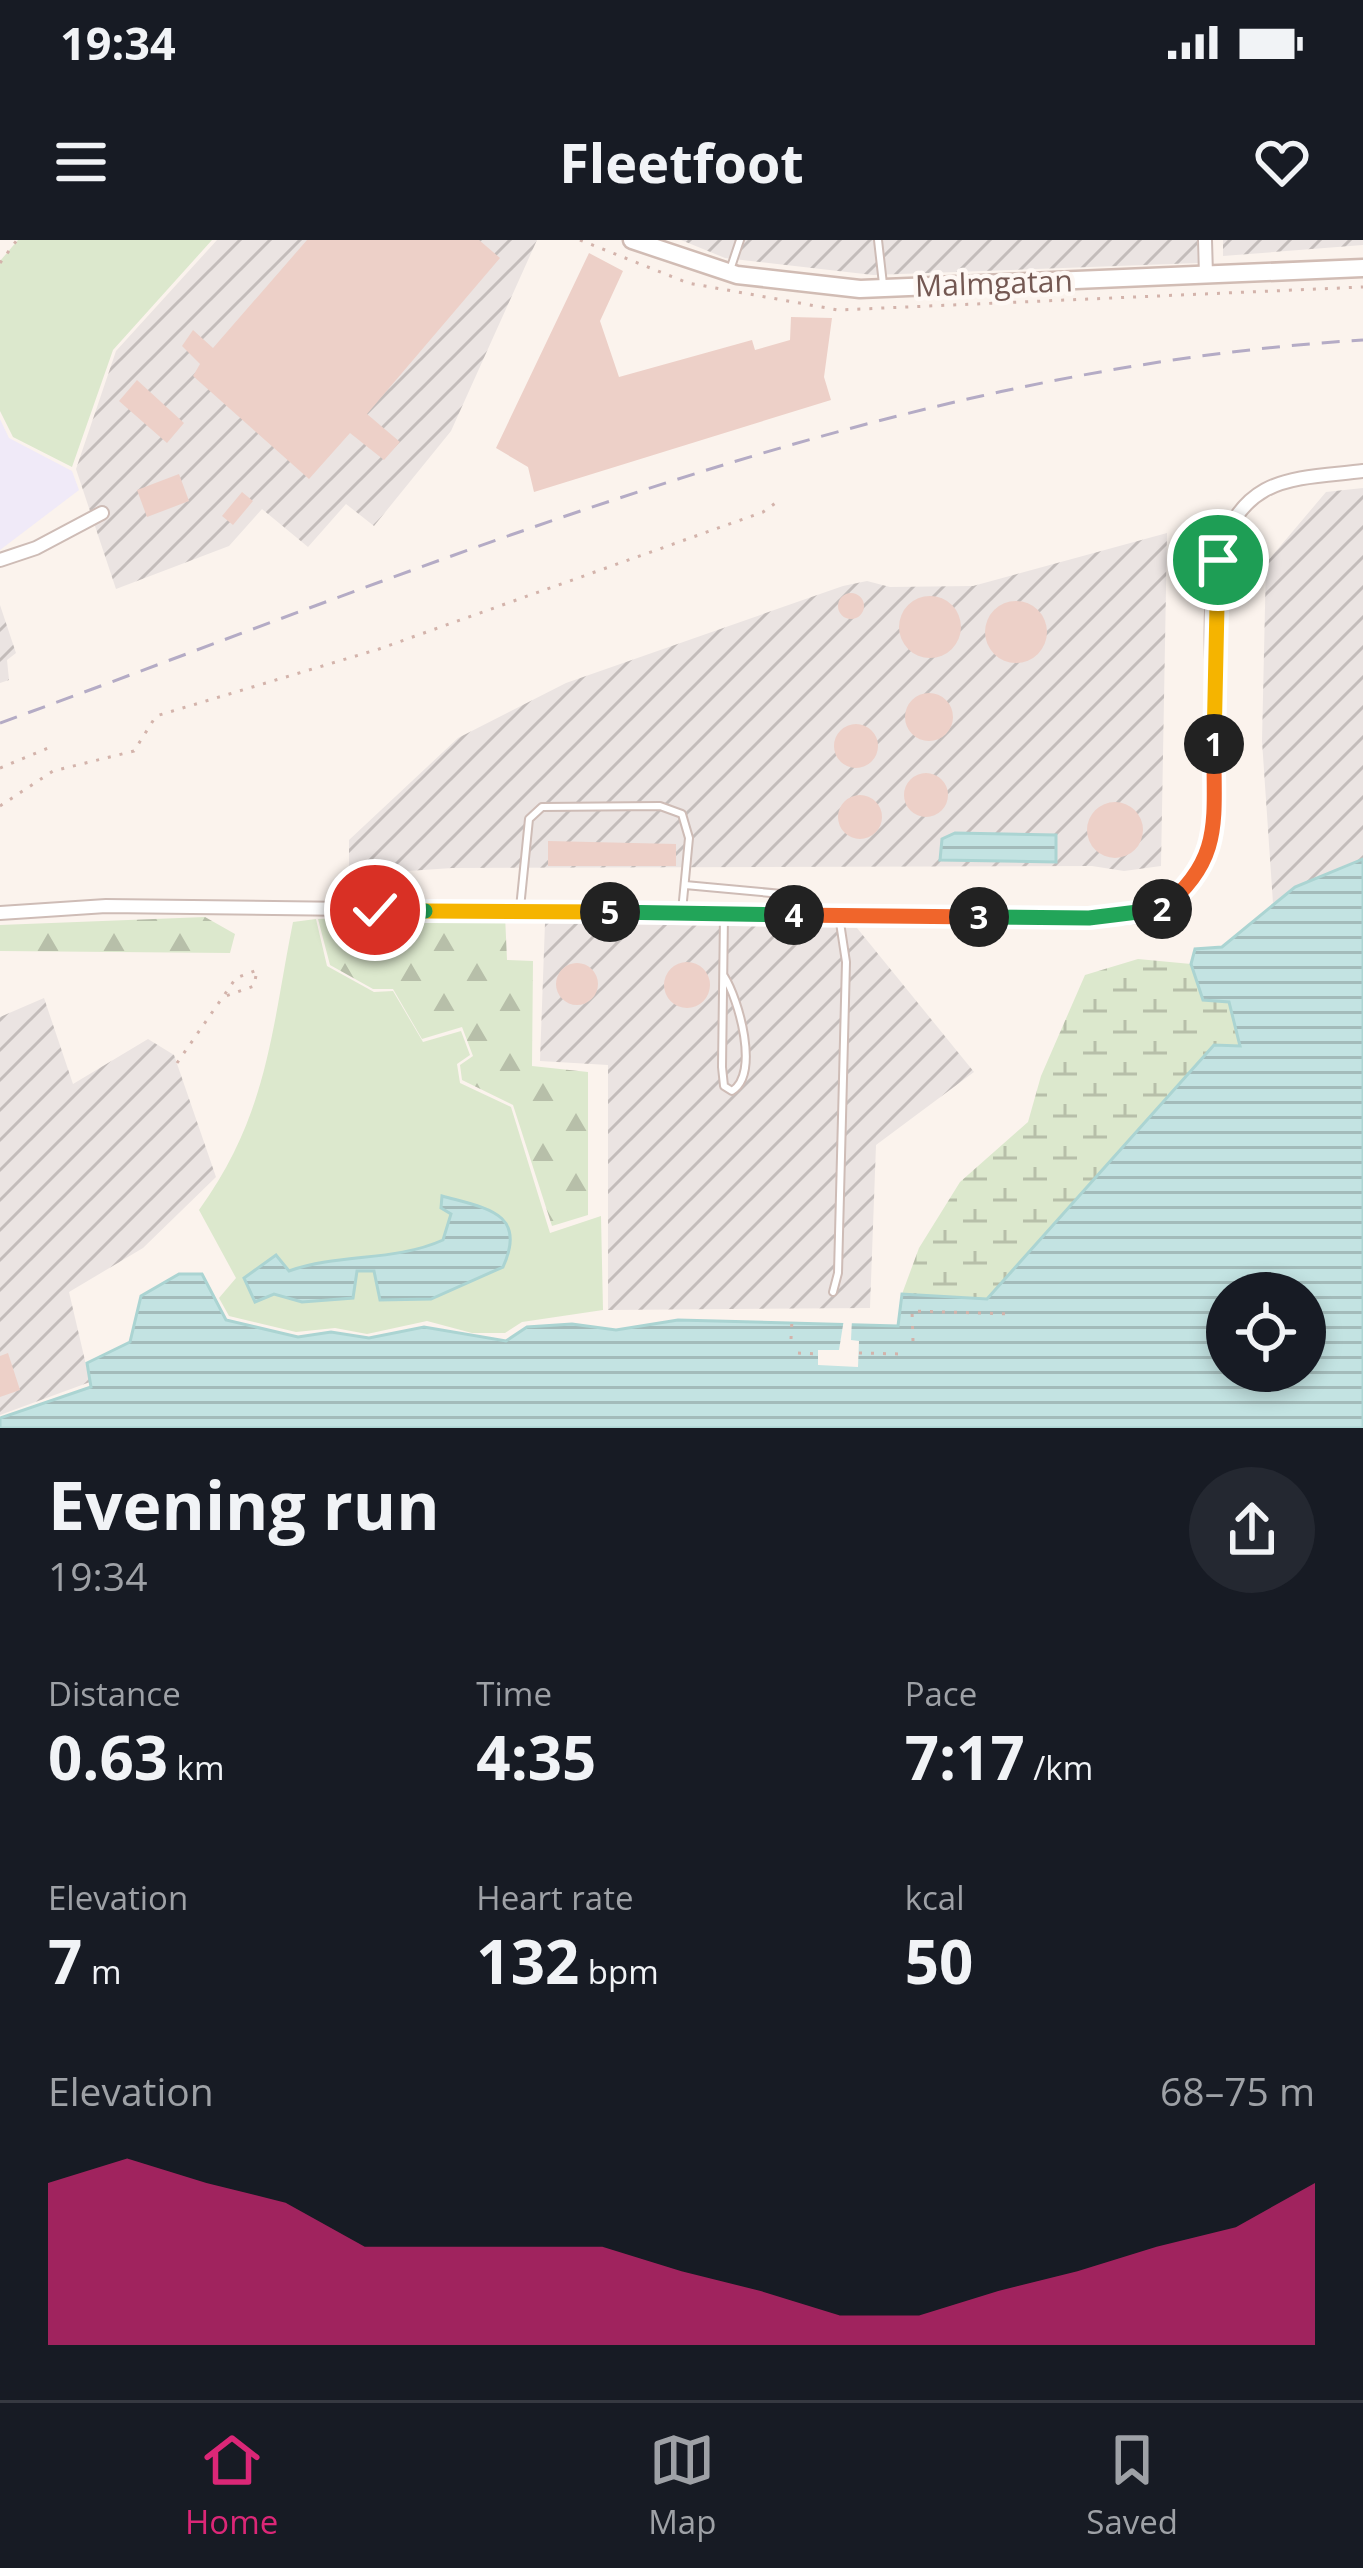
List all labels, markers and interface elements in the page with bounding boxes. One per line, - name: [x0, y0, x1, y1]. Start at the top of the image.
- text: 19:34: [60, 12, 176, 73]
- text: Fleetfoot: [559, 125, 804, 199]
- icon: menu: [48, 129, 114, 195]
- icon: heart: [1249, 129, 1315, 195]
- street label: Malmgatan: [914, 259, 1073, 306]
- pin: [1167, 509, 1269, 611]
- icon: arrive: [1185, 527, 1251, 593]
- pin: 1: [1184, 714, 1244, 774]
- text: 1: [1205, 721, 1223, 766]
- pin: [324, 859, 426, 961]
- icon: check: [342, 877, 408, 943]
- pin: 2: [1132, 879, 1192, 939]
- pin: 5: [580, 882, 640, 942]
- pin: 4: [764, 885, 824, 945]
- text: 2: [1153, 886, 1171, 931]
- pin: 3: [949, 887, 1009, 947]
- text: 5: [601, 889, 619, 934]
- text: 4: [785, 892, 803, 937]
- text: 3: [970, 894, 988, 939]
- map controls: [1206, 1272, 1326, 1392]
- button: locate: [1206, 1272, 1326, 1392]
- text: Evening run: [48, 1459, 440, 1549]
- button: share: [1189, 1467, 1315, 1593]
- text: 19:34: [48, 1549, 147, 1602]
- text: Distance: [48, 1671, 181, 1716]
- text: Time: [476, 1671, 552, 1716]
- text: Pace: [905, 1671, 977, 1716]
- text: 0.63: [48, 1716, 168, 1798]
- text: 4:35: [476, 1716, 596, 1798]
- text: 7:17: [905, 1716, 1025, 1798]
- text: km: [168, 1745, 225, 1790]
- text: /km: [1025, 1745, 1093, 1790]
- text: Elevation: [48, 1875, 188, 1920]
- text: Heart rate: [476, 1875, 633, 1920]
- text: kcal: [905, 1875, 964, 1920]
- text: 7: [48, 1920, 82, 2002]
- text: 132: [476, 1920, 579, 2002]
- text: 50: [905, 1920, 973, 2002]
- text: m: [82, 1949, 121, 1994]
- text: bpm: [579, 1949, 659, 1994]
- text: Elevation: [48, 2064, 214, 2117]
- text: 68–75 m: [1160, 2064, 1315, 2117]
- tab: Home: [185, 2427, 278, 2544]
- tab: Map: [648, 2427, 716, 2544]
- tab: Saved: [1086, 2427, 1178, 2544]

